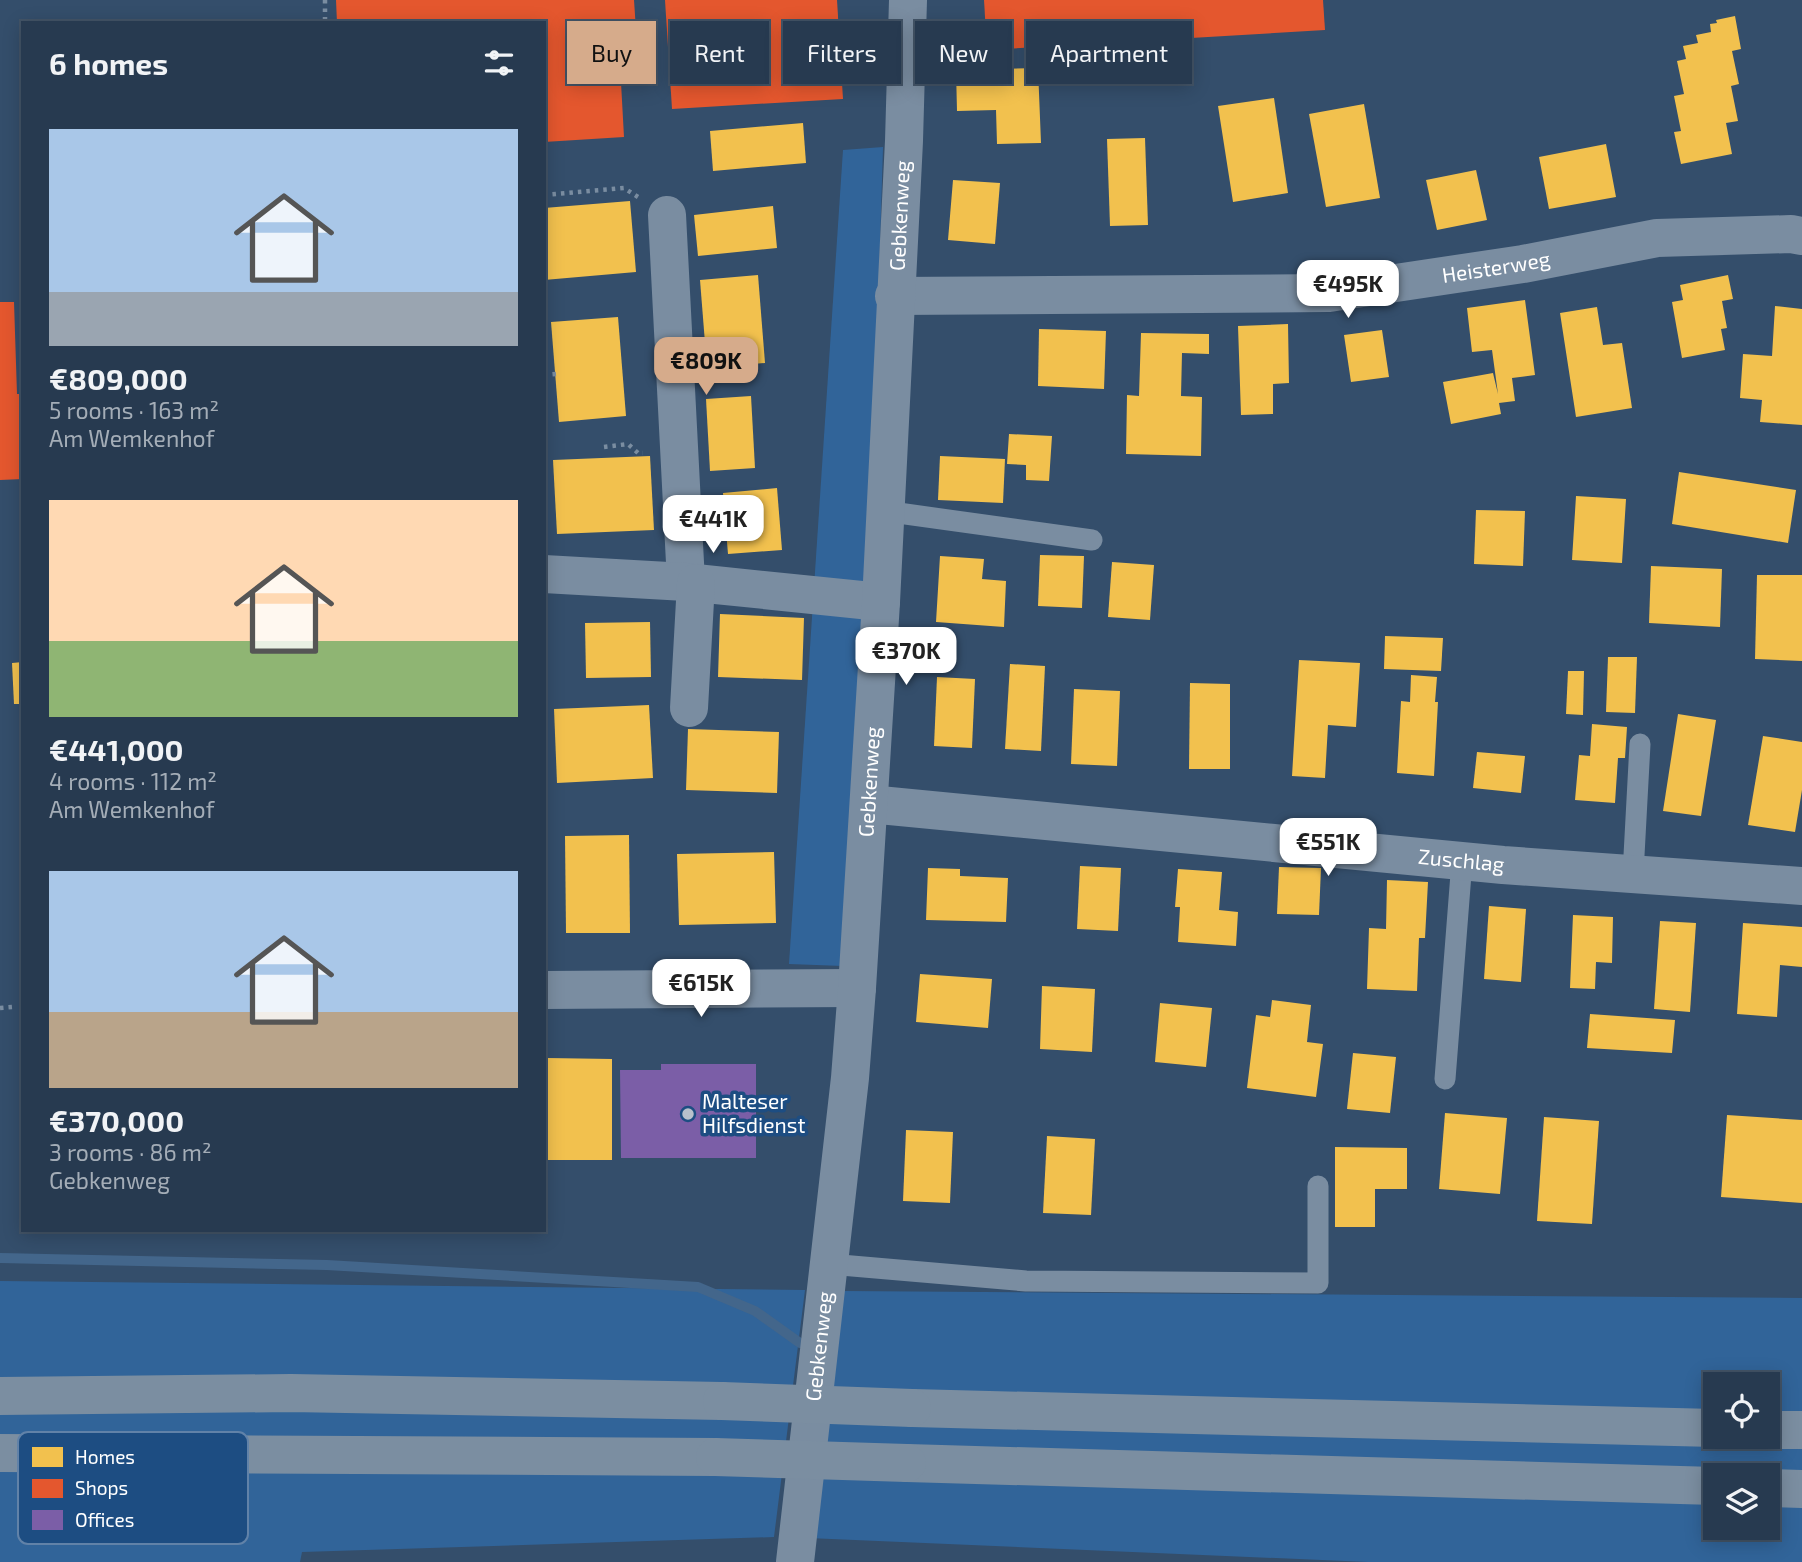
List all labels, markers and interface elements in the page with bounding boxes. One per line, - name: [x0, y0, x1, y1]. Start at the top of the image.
- chip: Buy: [567, 21, 656, 84]
- chip: Rent: [670, 21, 769, 84]
- chip: Filters: [783, 21, 901, 84]
- chip: New: [915, 21, 1012, 84]
- chip: Apartment: [1026, 21, 1192, 84]
- icon: filters: [480, 44, 518, 82]
- text: 6 homes: [49, 45, 168, 81]
- street label: Gebkenweg: [884, 159, 914, 271]
- icon: home: [221, 175, 347, 301]
- street label: Heisterweg: [1440, 245, 1552, 287]
- pin: €495K: [1299, 260, 1397, 320]
- text: €495K: [1313, 269, 1383, 297]
- pin: €809K: [657, 338, 755, 397]
- text: €809K: [670, 346, 742, 374]
- text: €809,000: [49, 360, 188, 396]
- text: 5 rooms · 163 m²: [49, 396, 219, 424]
- text: Am Wemkenhof: [49, 424, 214, 452]
- pin: €441K: [664, 496, 762, 555]
- text: €441K: [679, 504, 747, 532]
- icon: home: [221, 546, 347, 672]
- pin: €370K: [857, 628, 955, 687]
- text: €370K: [871, 636, 941, 664]
- street label: Gebkenweg: [852, 725, 884, 838]
- text: €441,000: [49, 731, 184, 767]
- text: 4 rooms · 112 m²: [49, 767, 217, 795]
- text: Am Wemkenhof: [49, 795, 214, 823]
- pin: €551K: [1279, 818, 1377, 878]
- text: €551K: [1296, 827, 1360, 855]
- street label: Zuschlag: [1417, 843, 1506, 876]
- icon: home: [221, 917, 347, 1043]
- pin: €615K: [652, 960, 750, 1019]
- text: €615K: [668, 968, 734, 996]
- place label: Malteser Hilfsdienst: [702, 1088, 805, 1137]
- text: €370,000: [49, 1102, 184, 1138]
- marker: Malteser Hilfsdienst: [680, 1106, 696, 1122]
- text: 3 rooms · 86 m²: [49, 1138, 211, 1166]
- text: Gebkenweg: [49, 1166, 170, 1194]
- street label: Gebkenweg: [799, 1290, 837, 1403]
- map controls: [1703, 1372, 1780, 1540]
- button: locate: [1703, 1372, 1780, 1449]
- legend: [18, 1432, 248, 1544]
- text: Homes: [75, 1445, 135, 1468]
- button: layers: [1703, 1463, 1780, 1540]
- text: Shops: [75, 1476, 128, 1499]
- text: Offices: [75, 1508, 134, 1531]

